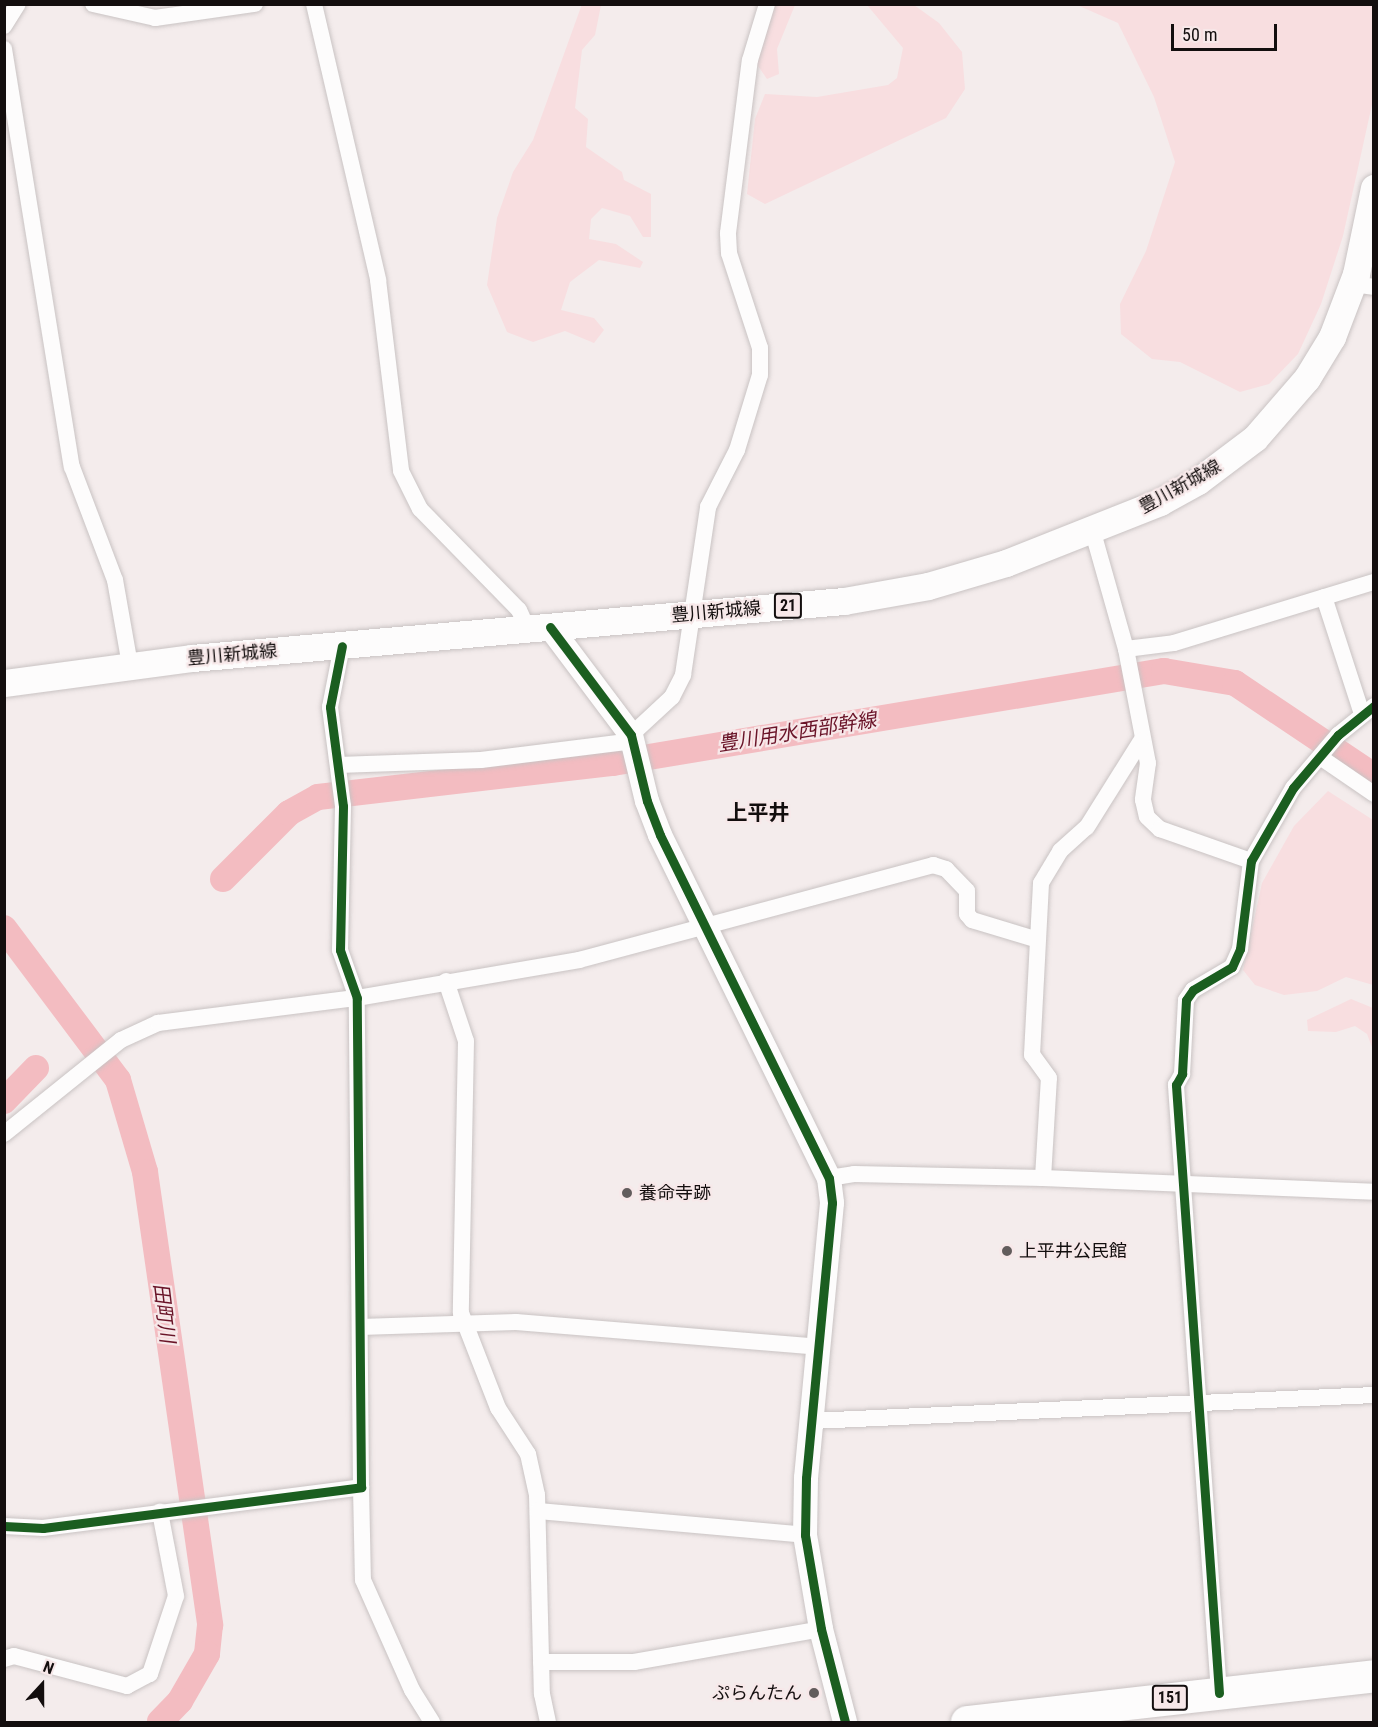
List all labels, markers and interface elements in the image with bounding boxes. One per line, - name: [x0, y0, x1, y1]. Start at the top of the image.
- scale bar: [1174, 12, 1280, 50]
- text: 50 m: [1182, 24, 1217, 45]
- street label: 豊川新城線: [1135, 456, 1225, 518]
- road number: 21: [773, 593, 803, 619]
- street label: 豊川新城線: [670, 597, 762, 627]
- street label: 豊川新城線: [186, 640, 278, 670]
- water label: 豊川用水西部幹線: [716, 708, 878, 756]
- district label: 上平井: [727, 800, 789, 826]
- place label: 養命寺跡: [639, 1182, 711, 1204]
- marker: 養命寺跡: [620, 1186, 634, 1200]
- place label: 上平井公民館: [1019, 1240, 1127, 1262]
- marker: 上平井公民館: [1000, 1244, 1014, 1258]
- water label: 田町川: [148, 1282, 180, 1344]
- north arrow: [12, 1655, 72, 1715]
- text: N: [41, 1657, 57, 1678]
- place label: ぷらんたん: [712, 1682, 802, 1704]
- road number: 151: [1150, 1685, 1190, 1711]
- marker: ぷらんたん: [807, 1686, 821, 1700]

